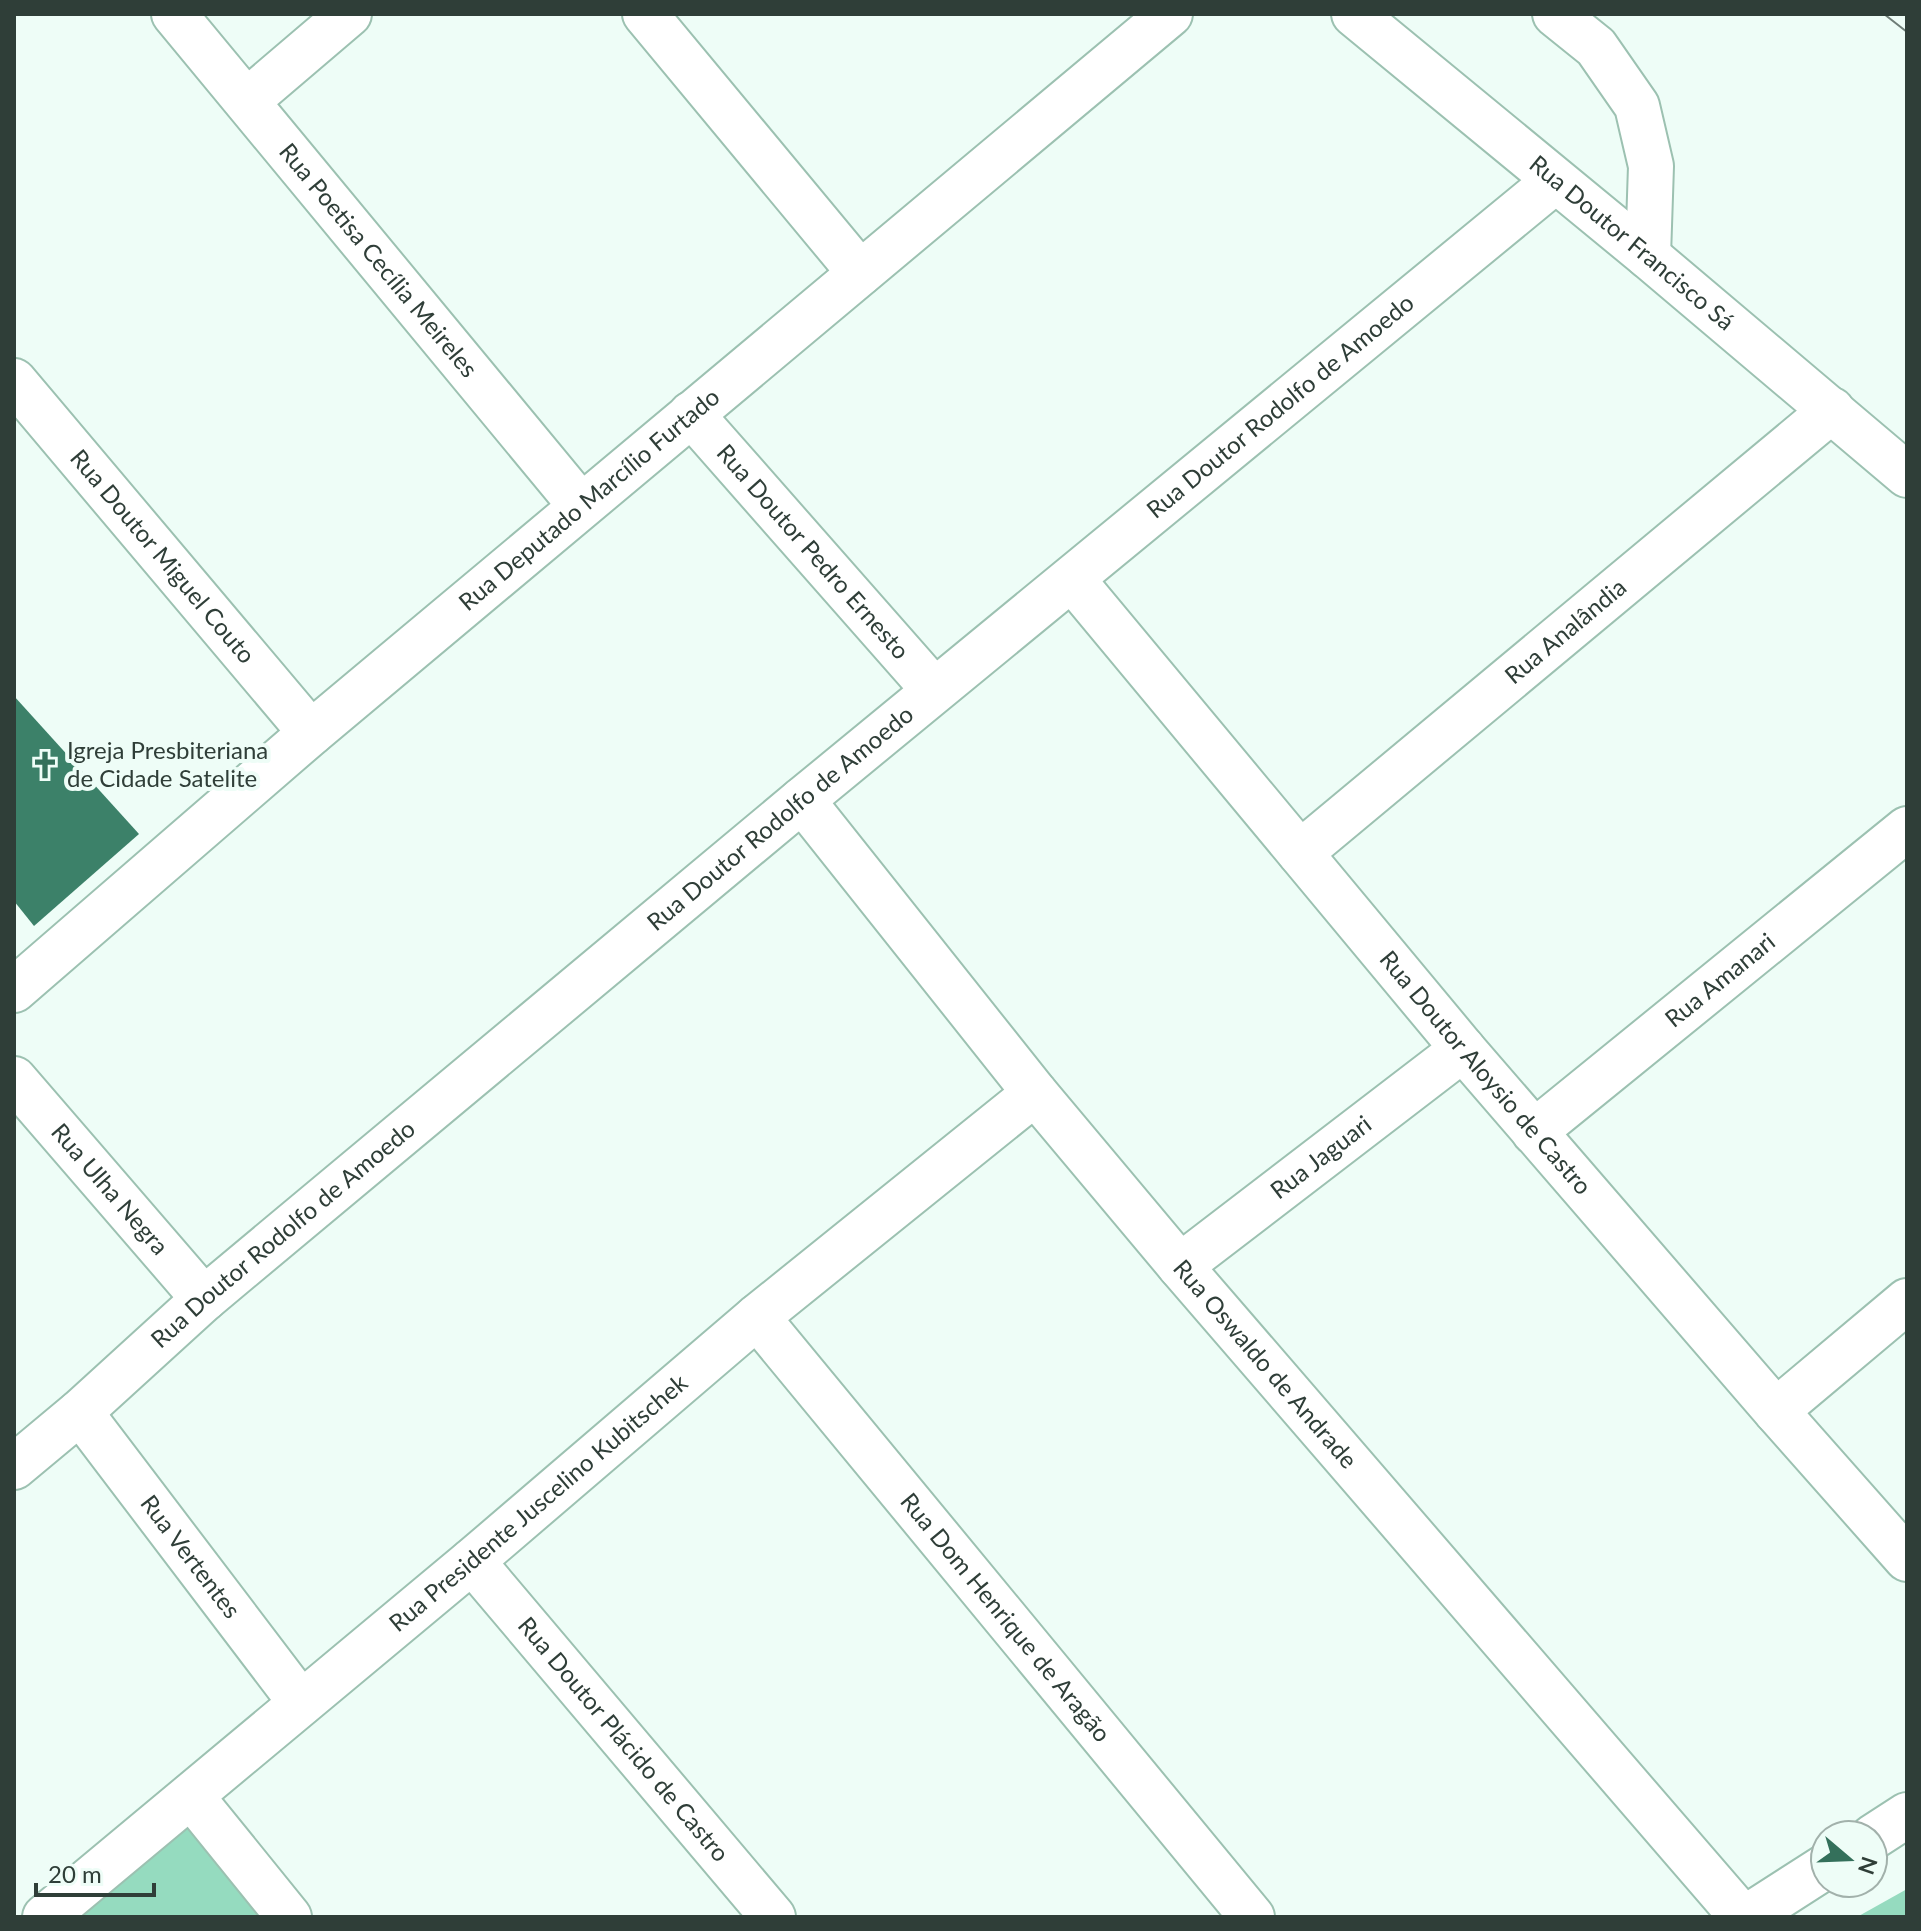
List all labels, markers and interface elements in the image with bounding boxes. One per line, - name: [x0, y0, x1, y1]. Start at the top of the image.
- street label: Rua Poetisa Cecília Meireles: [274, 137, 484, 383]
- street label: Rua Doutor Francisco Sá: [1524, 149, 1741, 336]
- street label: Rua Doutor Rodolfo de Amoedo: [1140, 287, 1419, 524]
- street label: Rua Deputado Marcílio Furtado: [452, 381, 725, 616]
- street label: Rua Doutor Pedro Ernesto: [711, 438, 916, 664]
- street label: Rua Doutor Miguel Couto: [65, 443, 262, 669]
- street label: Rua Analândia: [1498, 572, 1631, 689]
- street label: Rua Doutor Rodolfo de Amoedo: [641, 699, 918, 936]
- place label: Igreja Presbiteriana de Cidade Satelite: [67, 735, 268, 792]
- church icon: Igreja Presbiteriana de Cidade Satelite: [30, 750, 60, 780]
- street label: Rua Amanari: [1659, 926, 1780, 1033]
- street label: Rua Doutor Aloysio de Castro: [1374, 944, 1598, 1200]
- street label: Rua Jaguari: [1264, 1109, 1376, 1204]
- street label: Rua Doutor Rodolfo de Amoedo: [144, 1113, 420, 1353]
- street label: Rua Ulha Negra: [46, 1117, 175, 1260]
- street label: Rua Oswaldo de Andrade: [1168, 1253, 1364, 1474]
- street label: Rua Presidente Juscelino Kubitschek: [383, 1367, 693, 1637]
- street label: Rua Dom Henrique de Aragão: [895, 1487, 1117, 1747]
- street label: Rua Vertentes: [135, 1489, 247, 1623]
- street label: Rua Doutor Plácido de Castro: [513, 1611, 736, 1867]
- north arrow: [1809, 1819, 1889, 1899]
- scale bar: [36, 1847, 154, 1897]
- text: N: [1853, 1853, 1884, 1878]
- text: 20 m: [48, 1859, 102, 1888]

